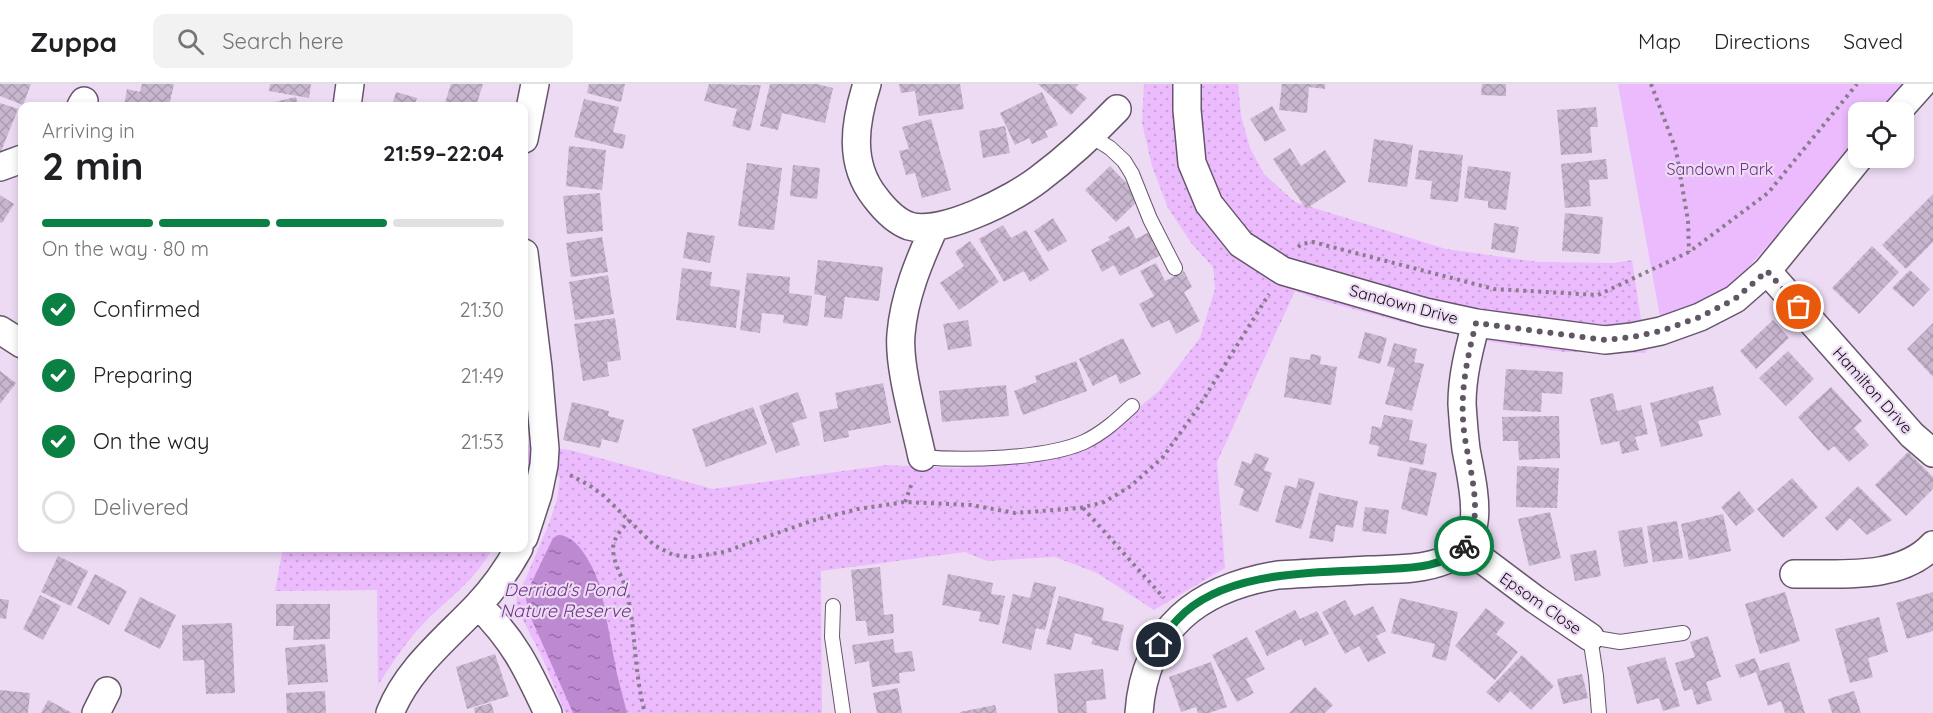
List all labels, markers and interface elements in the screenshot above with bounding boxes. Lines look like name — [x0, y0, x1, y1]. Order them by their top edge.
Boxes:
search box — [153, 14, 573, 68]
text: Zuppa — [30, 24, 117, 59]
icon: search — [174, 25, 207, 58]
text: Search here — [222, 27, 344, 55]
text: Map — [1638, 28, 1681, 54]
text: Directions — [1714, 28, 1810, 54]
text: Saved — [1843, 28, 1903, 54]
map controls — [1848, 102, 1914, 168]
button: locate — [1848, 102, 1914, 168]
text: Arriving in — [42, 118, 135, 143]
text: 21:59–22:04 — [383, 139, 504, 167]
text: 2 min — [42, 141, 144, 190]
park label: Sandown Park — [1667, 159, 1773, 179]
text: On the way · 80 m — [42, 236, 209, 261]
street label: Sandown Drive — [1348, 280, 1460, 328]
pin — [1773, 281, 1824, 332]
icon: bag — [1782, 290, 1815, 323]
icon: check — [42, 293, 75, 326]
text: Confirmed — [93, 295, 200, 323]
text: 21:30 — [459, 297, 504, 322]
street label: Hamilton Drive — [1829, 342, 1917, 438]
icon: check — [42, 359, 75, 392]
text: Preparing — [93, 361, 193, 389]
text: 21:49 — [460, 363, 504, 388]
icon: check — [42, 425, 75, 458]
text: On the way — [93, 427, 209, 455]
text: 21:53 — [460, 429, 504, 454]
text: Delivered — [93, 493, 189, 521]
courier — [1434, 516, 1494, 576]
icon: bike — [1448, 530, 1481, 563]
street label: Epsom Close — [1496, 568, 1586, 638]
water label: Derriad's Pond Nature Reserve — [500, 578, 631, 622]
pin — [1133, 619, 1184, 670]
icon: home — [1142, 628, 1175, 661]

